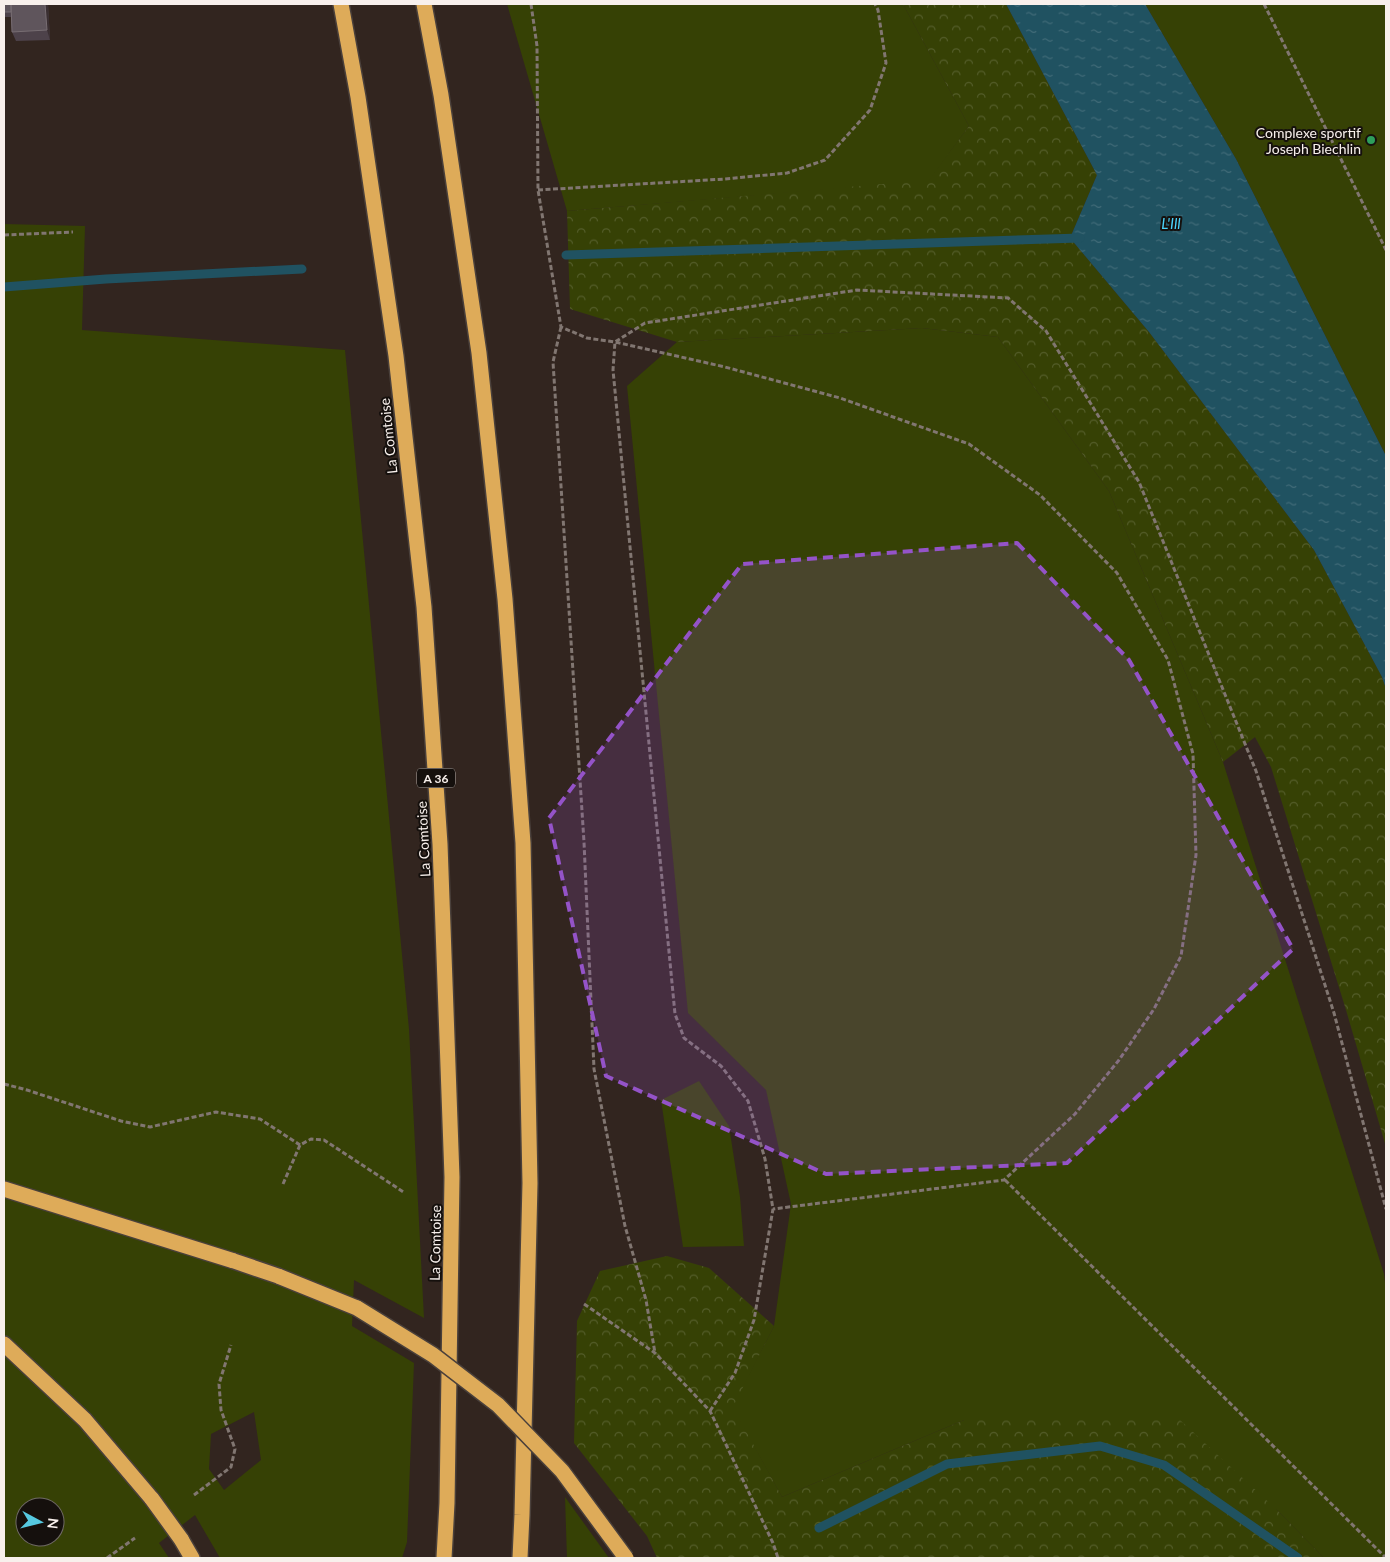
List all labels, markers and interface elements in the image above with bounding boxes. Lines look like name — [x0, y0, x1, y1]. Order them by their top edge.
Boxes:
place label: Complexe sportif Joseph Biechlin — [1256, 124, 1361, 157]
marker: Complexe sportif Joseph Biechlin — [1365, 134, 1377, 146]
water label: L'Ill — [1161, 214, 1181, 232]
street label: La Comtoise — [376, 397, 400, 475]
road number: A 36 — [417, 768, 455, 788]
street label: La Comtoise — [413, 801, 433, 877]
street label: La Comtoise — [426, 1205, 444, 1281]
north arrow — [15, 1497, 65, 1547]
text: N — [44, 1517, 62, 1530]

